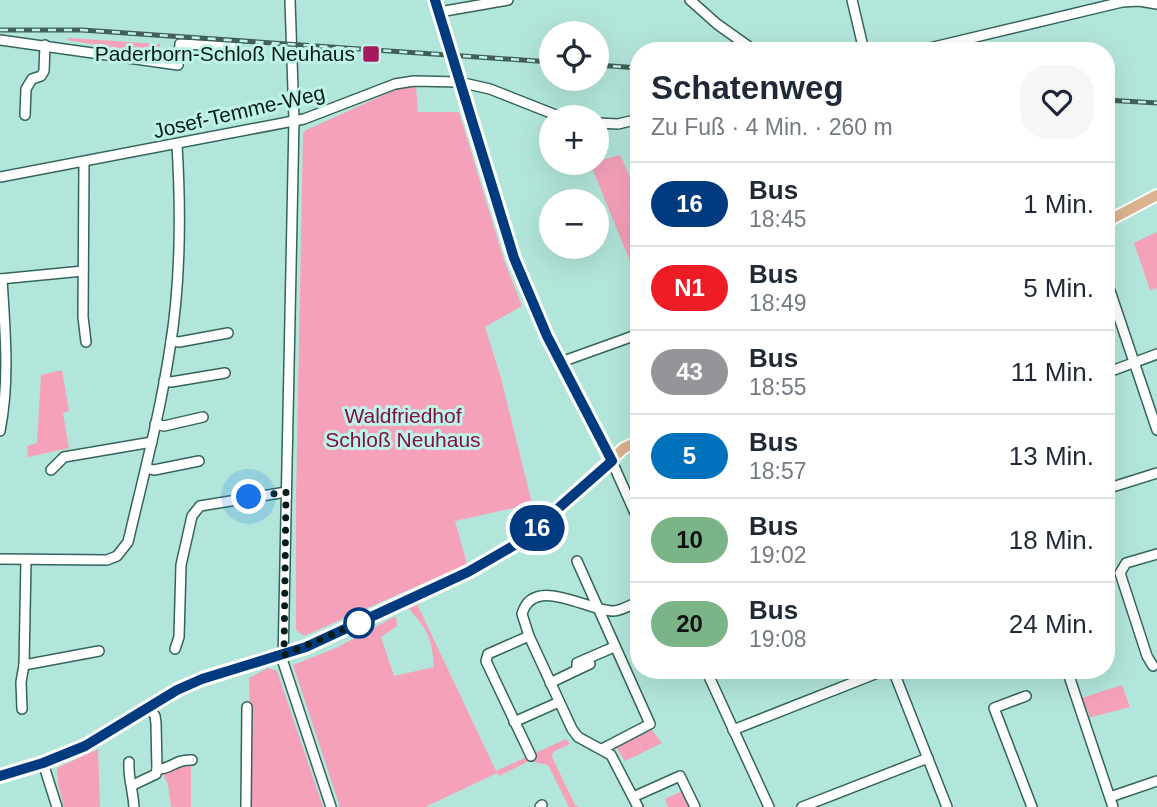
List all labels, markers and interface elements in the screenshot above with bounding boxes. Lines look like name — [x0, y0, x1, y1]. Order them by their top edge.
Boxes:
map controls — [539, 21, 609, 259]
button: locate — [539, 21, 609, 91]
place label: Paderborn-Schloß Neuhaus — [95, 42, 355, 65]
marker: Paderborn-Schloß Neuhaus — [361, 44, 381, 64]
button: heart — [1020, 65, 1094, 139]
text: Schatenweg — [651, 69, 844, 106]
street label: Josef-Temme-Weg — [151, 81, 327, 142]
button: + — [539, 105, 609, 175]
text: Zu Fuß · 4 Min. · 260 m — [651, 114, 893, 140]
text: Bus — [749, 175, 798, 205]
button: − — [539, 189, 609, 259]
text: 1 Min. — [1023, 189, 1094, 219]
text: 16 — [676, 190, 703, 217]
text: 18:45 — [749, 206, 807, 232]
text: Bus — [749, 259, 798, 289]
text: 5 Min. — [1023, 273, 1094, 303]
text: N1 — [674, 274, 705, 301]
text: 18:49 — [749, 290, 807, 316]
text: Bus — [749, 343, 798, 373]
text: 11 Min. — [1011, 357, 1094, 387]
text: 43 — [676, 358, 703, 385]
text: 18:55 — [749, 374, 807, 400]
park label: Waldfriedhof Schloß Neuhaus — [325, 404, 481, 451]
text: Bus — [749, 427, 798, 457]
text: 13 Min. — [1009, 441, 1094, 471]
text: 5 — [683, 442, 696, 469]
text: 18:57 — [749, 458, 807, 484]
your location — [231, 479, 266, 514]
line badge: 16 — [505, 505, 568, 551]
text: Bus — [749, 511, 798, 541]
text: 16 — [524, 514, 550, 541]
text: 18 Min. — [1009, 525, 1094, 555]
text: 10 — [676, 526, 703, 553]
text: 19:02 — [749, 542, 807, 568]
text: Bus — [749, 595, 798, 625]
unlabelled marker — [344, 608, 374, 638]
text: 24 Min. — [1009, 609, 1094, 639]
text: 20 — [676, 610, 703, 637]
text: 19:08 — [749, 626, 807, 652]

